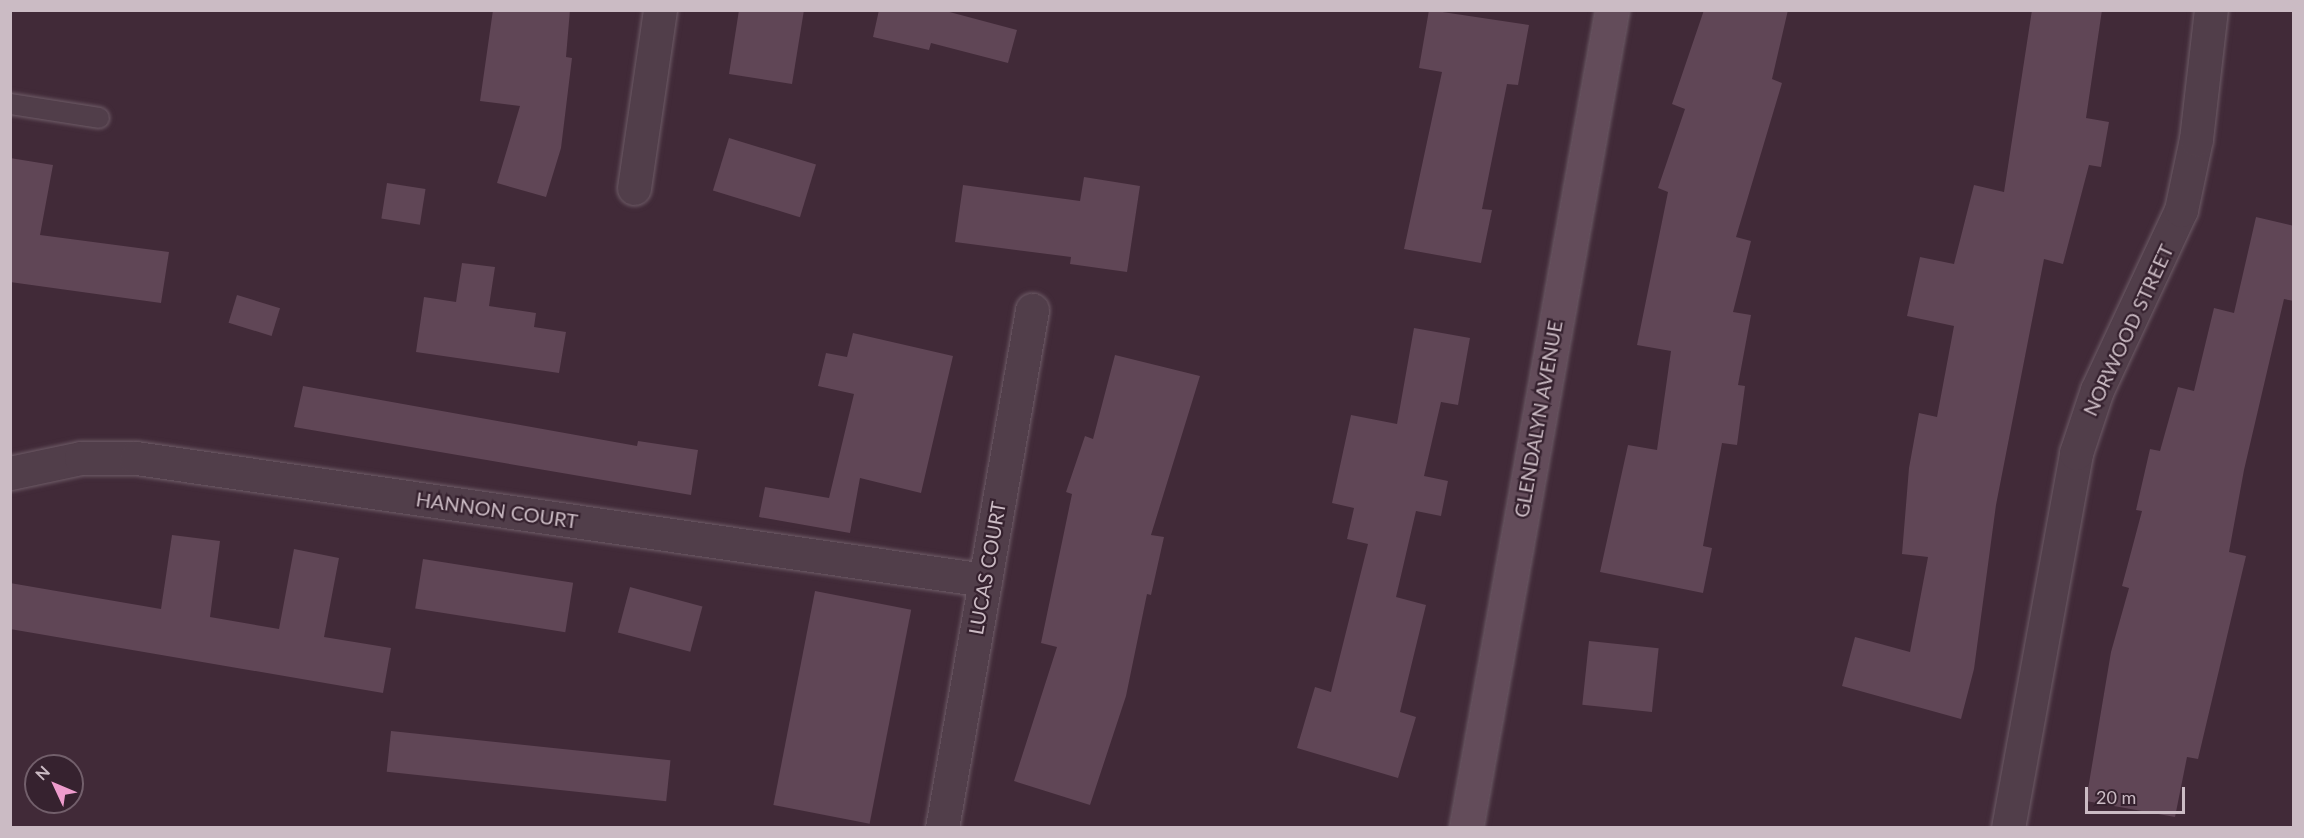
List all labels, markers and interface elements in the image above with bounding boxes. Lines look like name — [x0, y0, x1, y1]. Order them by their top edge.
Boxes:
street label: NORWOOD STREET — [2078, 240, 2178, 420]
street label: GLENDALYN AVENUE — [1509, 318, 1567, 520]
street label: HANNON COURT — [414, 487, 580, 533]
street label: LUCAS COURT — [963, 499, 1011, 637]
north arrow — [24, 754, 84, 814]
text: N — [31, 762, 53, 784]
scale bar — [2088, 775, 2188, 813]
text: 20 m — [2096, 786, 2136, 808]

